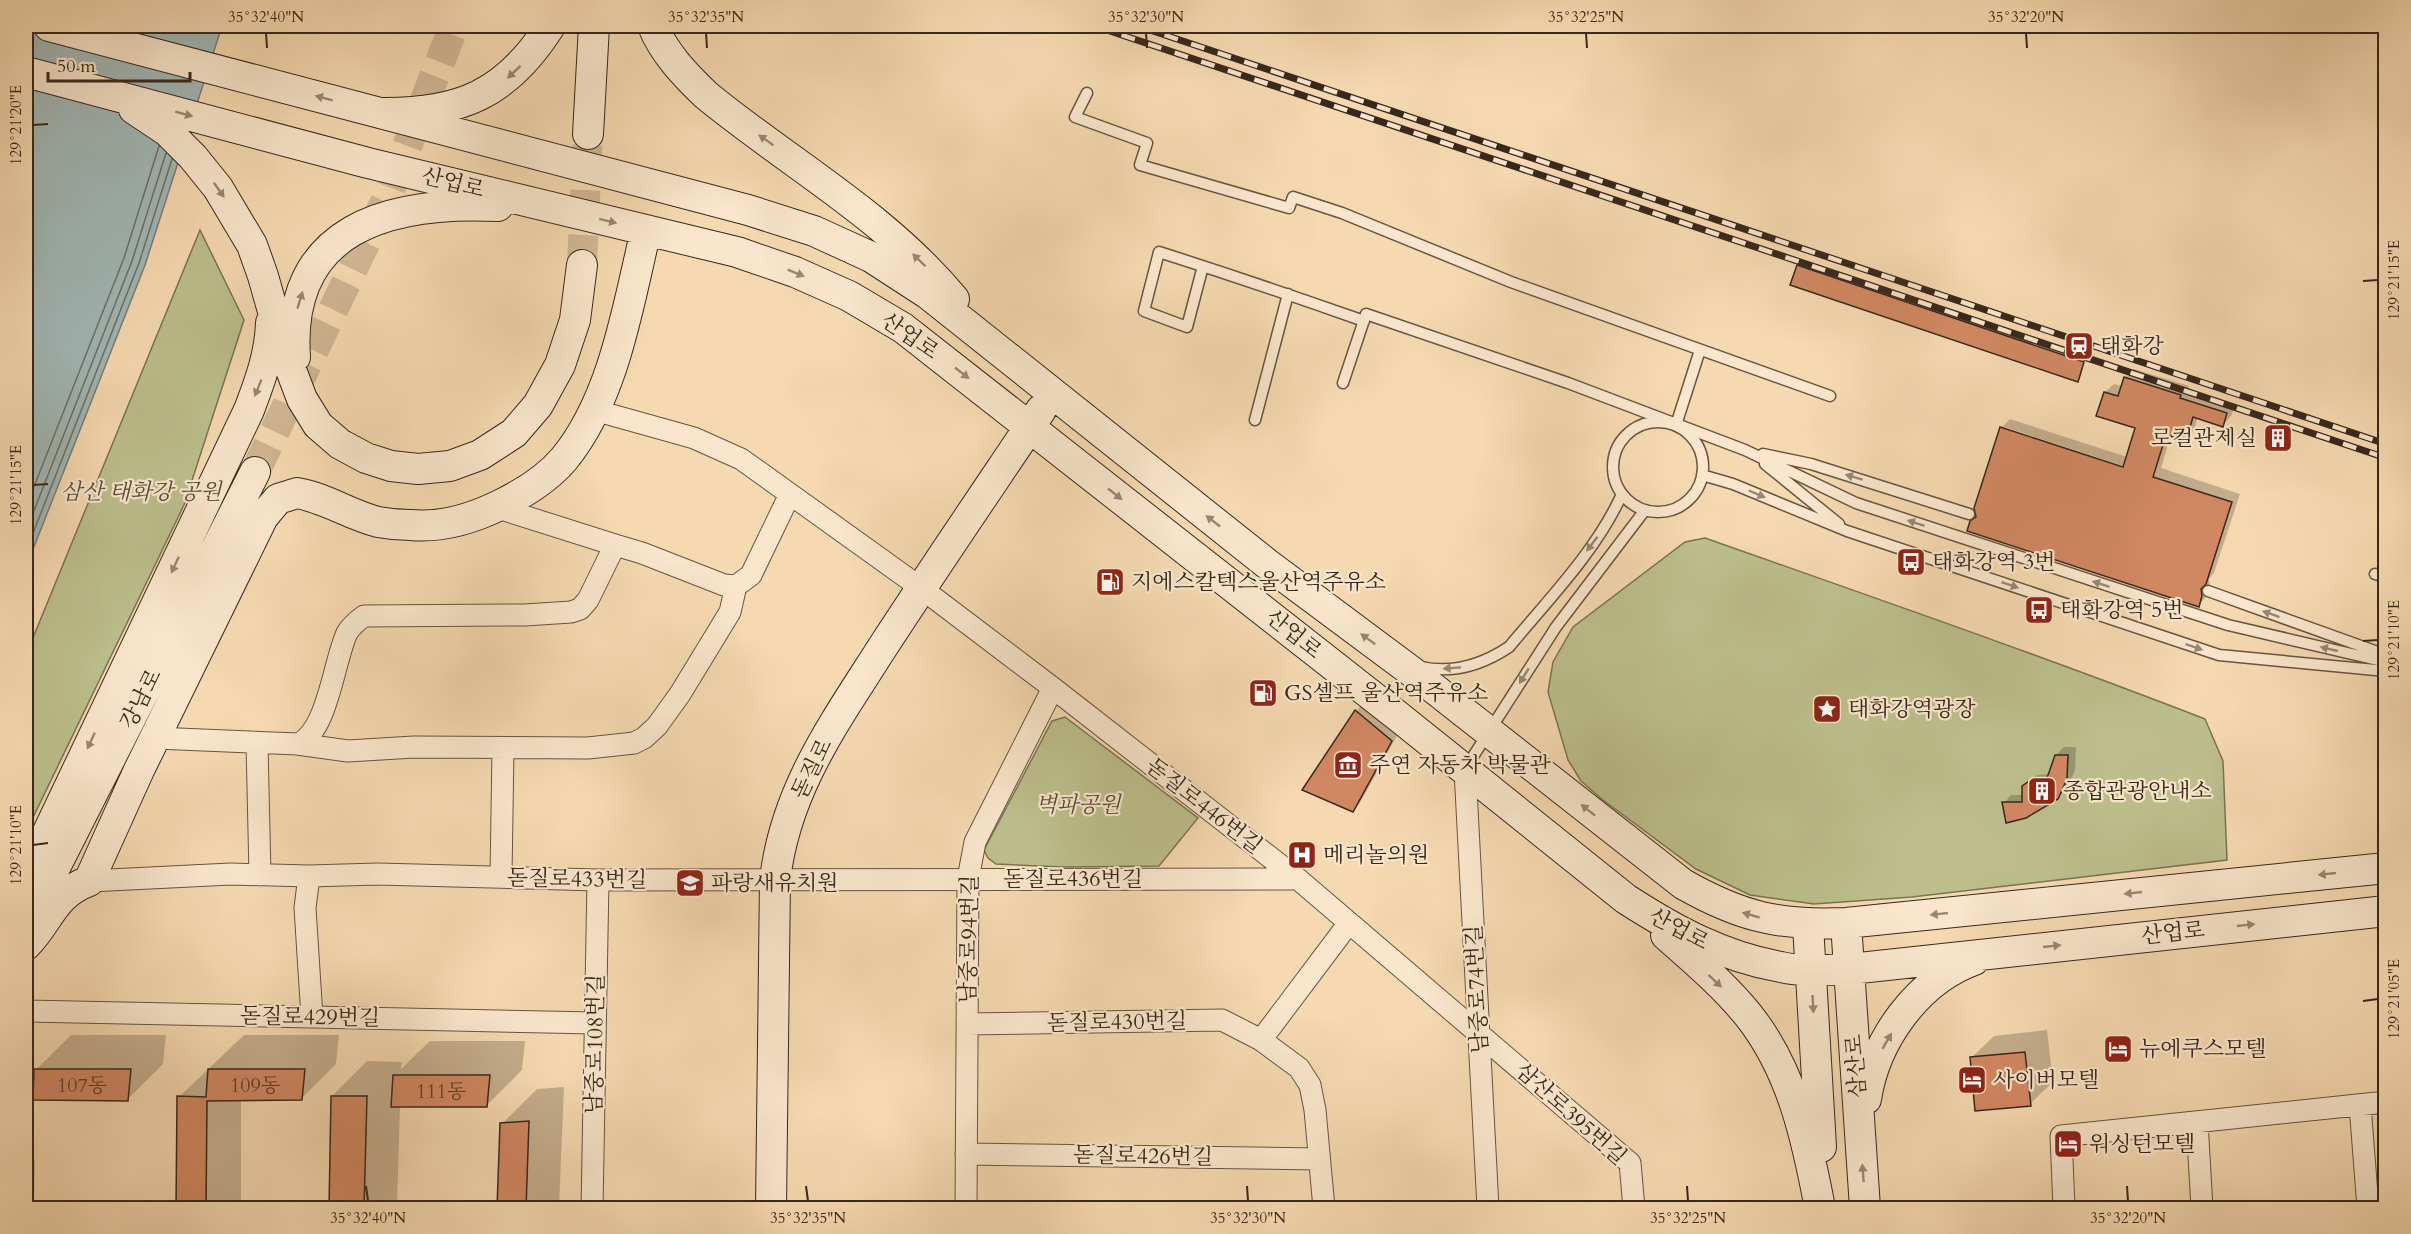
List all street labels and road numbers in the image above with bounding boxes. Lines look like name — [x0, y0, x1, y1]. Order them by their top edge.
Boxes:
street label: 산업로 — [418, 161, 488, 205]
street label: 산업로 — [875, 305, 945, 367]
street label: 산업로 — [1260, 602, 1328, 666]
street label: 강남로 — [113, 664, 169, 734]
street label: 돋질로 — [785, 734, 839, 804]
street label: 돋질로446번길 — [1140, 751, 1268, 861]
street label: 돋질로433번길 — [507, 863, 647, 895]
street label: 돋질로436번길 — [1003, 864, 1143, 894]
street label: 남중로94번길 — [953, 874, 985, 1004]
street label: 산업로 — [1644, 901, 1714, 957]
street label: 산업로 — [2140, 915, 2206, 951]
street label: 남중로74번길 — [1459, 924, 1495, 1054]
street label: 남중로108번길 — [579, 974, 611, 1114]
street label: 돋질로429번길 — [240, 1001, 380, 1033]
street label: 돋질로430번길 — [1047, 1006, 1187, 1038]
street label: 삼산로 — [1839, 1033, 1873, 1099]
street label: 삼산로395번길 — [1509, 1056, 1633, 1172]
street label: 돋질로426번길 — [1073, 1140, 1213, 1172]

